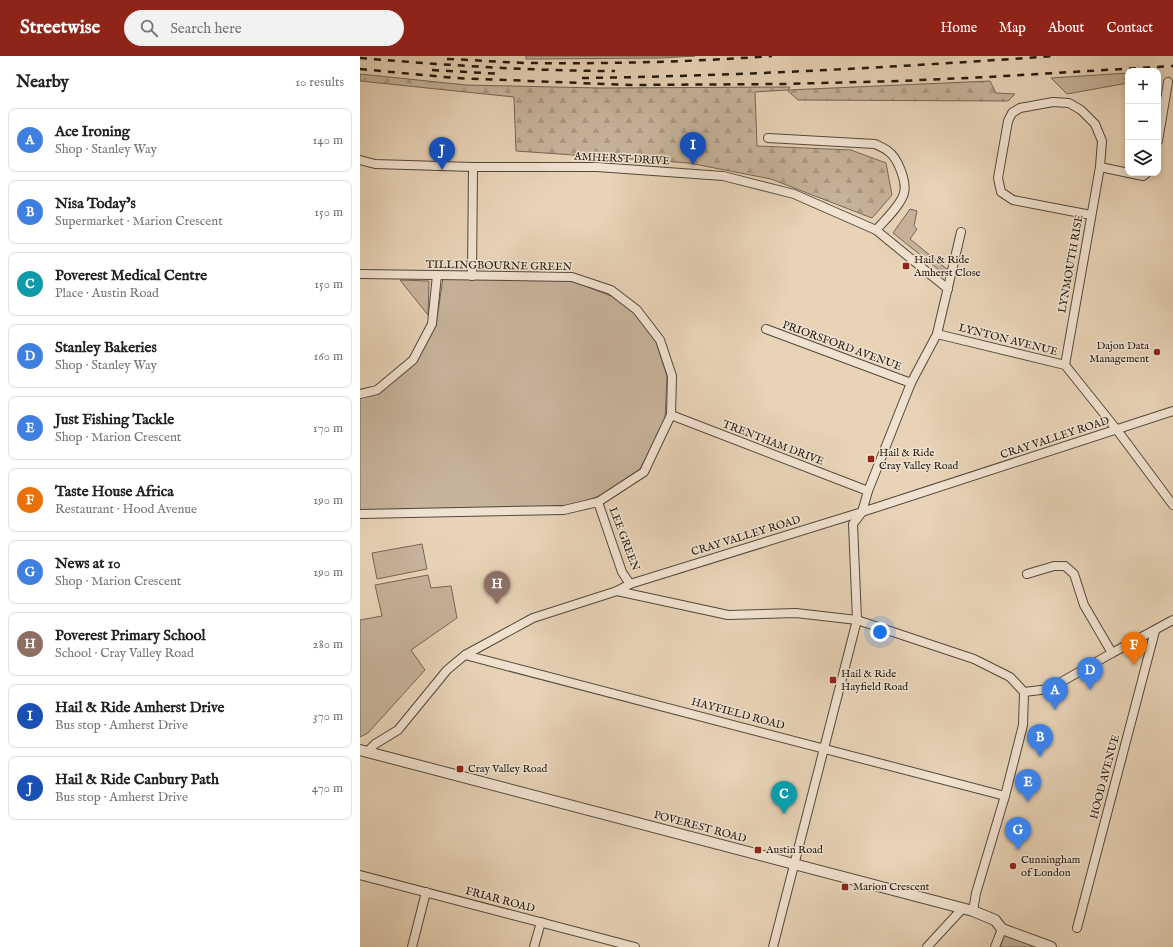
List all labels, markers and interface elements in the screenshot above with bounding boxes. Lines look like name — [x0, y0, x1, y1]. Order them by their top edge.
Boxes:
search box — [124, 10, 404, 46]
text: Streetwise — [20, 16, 100, 40]
icon: search — [138, 17, 160, 39]
text: Search here — [170, 19, 242, 38]
text: Home — [941, 19, 977, 37]
text: Map — [999, 19, 1026, 37]
text: About — [1048, 19, 1084, 37]
text: Contact — [1106, 19, 1153, 37]
map controls — [1125, 68, 1161, 176]
button: + — [1125, 68, 1161, 104]
text: Nearby — [16, 72, 69, 93]
text: 10 results — [295, 74, 344, 91]
button: − — [1125, 104, 1161, 140]
text: Ace Ironing — [55, 122, 130, 141]
text: A — [26, 132, 34, 149]
text: 140 m — [313, 132, 343, 149]
pin: I — [680, 132, 706, 165]
pin: J — [429, 137, 455, 170]
button: layers — [1125, 140, 1161, 176]
text: Shop · Stanley Way — [55, 141, 157, 158]
street label: AMHERST DRIVE — [573, 149, 671, 169]
text: Nisa Today’s — [55, 194, 136, 213]
text: B — [26, 204, 34, 221]
text: 150 m — [314, 204, 343, 221]
text: Supermarket · Marion Crescent — [55, 213, 223, 230]
street label: LYNMOUTH RISE — [1055, 213, 1087, 314]
place label: Hail & Ride Amherst Close — [913, 253, 981, 280]
street label: TILLINGBOURNE GREEN — [426, 258, 573, 274]
marker: Hail & Ride Amherst Close — [901, 261, 911, 271]
text: Poverest Medical Centre — [55, 266, 207, 285]
text: C — [25, 276, 35, 293]
text: 150 m — [314, 276, 343, 293]
text: Place · Austin Road — [55, 285, 159, 302]
street label: PRIORSFORD AVENUE — [780, 318, 904, 374]
street label: LYNTON AVENUE — [957, 321, 1059, 359]
text: Stanley Bakeries — [55, 338, 157, 357]
place label: Dajon Data Management — [1089, 339, 1149, 366]
marker: Dajon Data Management — [1152, 347, 1162, 357]
text: D — [25, 348, 35, 365]
text: 160 m — [313, 348, 343, 365]
text: Shop · Stanley Way — [55, 357, 157, 374]
text: Just Fishing Tackle — [55, 410, 174, 429]
street label: CRAY VALLEY ROAD — [999, 414, 1111, 462]
street label: TRENTHAM DRIVE — [720, 417, 826, 469]
text: E — [25, 420, 35, 437]
text: 170 m — [313, 420, 343, 437]
text: Shop · Marion Crescent — [55, 429, 181, 446]
place label: Hail & Ride Cray Valley Road — [879, 446, 958, 473]
marker: Hail & Ride Cray Valley Road — [866, 454, 876, 464]
text: Taste House Africa — [55, 482, 174, 501]
text: F — [26, 492, 34, 509]
text: 190 m — [313, 492, 343, 509]
text: Restaurant · Hood Avenue — [55, 501, 197, 518]
street label: LEE GREEN — [605, 505, 643, 573]
street label: CRAY VALLEY ROAD — [690, 513, 803, 559]
text: News at 10 — [55, 554, 121, 573]
text: G — [25, 564, 35, 581]
text: 190 m — [313, 564, 343, 581]
pin: H — [484, 571, 510, 604]
text: Shop · Marion Crescent — [55, 573, 181, 590]
your location — [870, 622, 890, 642]
text: Poverest Primary School — [55, 626, 206, 645]
pin: F — [1121, 632, 1147, 665]
text: H — [24, 636, 36, 653]
text: 280 m — [313, 636, 343, 653]
text: School · Cray Valley Road — [55, 645, 194, 662]
pin: D — [1077, 657, 1103, 690]
place label: Hail & Ride Hayfield Road — [841, 667, 908, 694]
marker: Hail & Ride Hayfield Road — [828, 675, 838, 685]
pin: A — [1042, 677, 1068, 710]
street label: HAYFIELD ROAD — [690, 695, 786, 733]
text: Hail & Ride Amherst Drive — [55, 698, 224, 717]
text: I — [27, 708, 33, 725]
text: 370 m — [313, 708, 343, 725]
text: Bus stop · Amherst Drive — [55, 717, 188, 734]
pin: B — [1027, 724, 1053, 757]
street label: HOOD AVENUE — [1087, 733, 1123, 821]
place label: Cray Valley Road — [468, 762, 547, 776]
marker: Cray Valley Road — [455, 764, 465, 774]
pin: E — [1015, 769, 1041, 802]
text: Hail & Ride Canbury Path — [55, 770, 219, 789]
text: J — [27, 780, 33, 797]
text: 470 m — [312, 780, 343, 797]
pin: C — [771, 781, 797, 814]
text: Bus stop · Amherst Drive — [55, 789, 188, 806]
street label: POVEREST ROAD — [652, 808, 748, 846]
pin: G — [1005, 817, 1031, 850]
place label: Austin Road — [765, 843, 823, 857]
marker: Austin Road — [753, 845, 763, 855]
place label: Cunningham of London — [1021, 853, 1081, 880]
marker: Cunningham of London — [1008, 861, 1018, 871]
place label: Marion Crescent — [853, 880, 930, 894]
marker: Marion Crescent — [840, 882, 850, 892]
street label: FRIAR ROAD — [464, 884, 536, 916]

